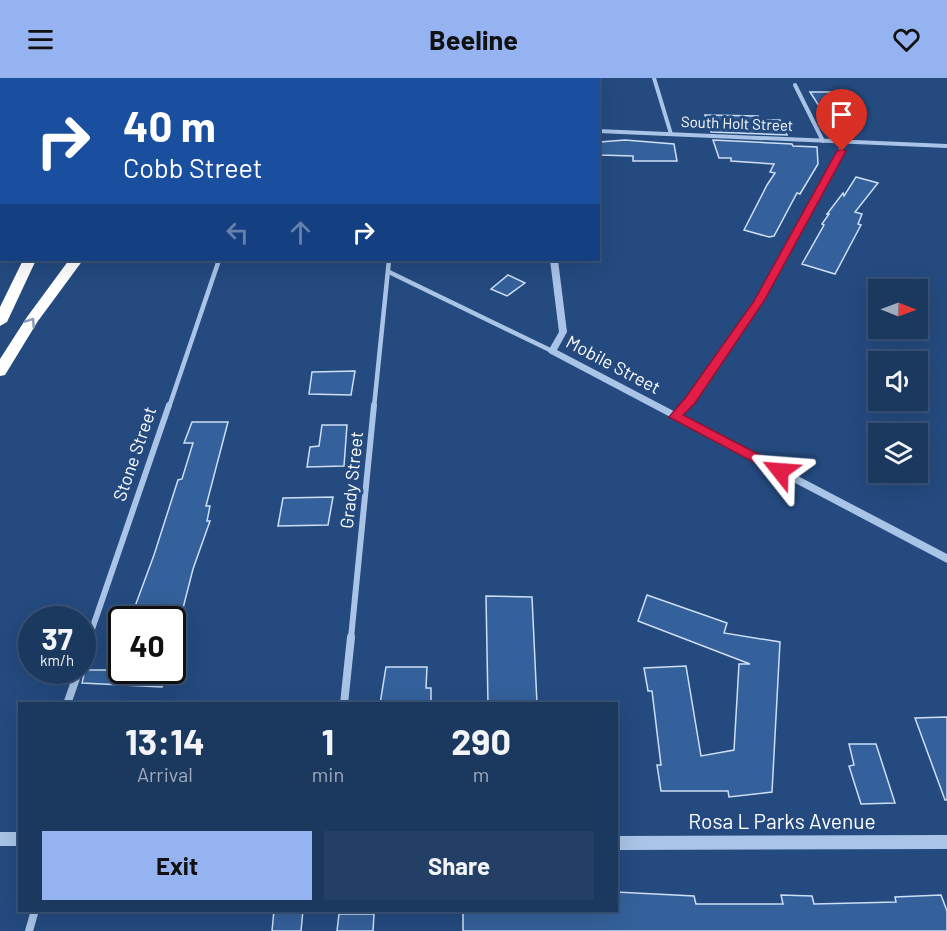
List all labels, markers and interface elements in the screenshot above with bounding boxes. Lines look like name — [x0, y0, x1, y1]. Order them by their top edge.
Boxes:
icon: menu — [24, 23, 57, 56]
text: Beeline — [429, 23, 518, 55]
icon: heart — [890, 23, 923, 56]
pin — [816, 89, 867, 151]
icon: arrive — [825, 98, 858, 131]
text: 40 m — [123, 100, 216, 150]
icon: right — [24, 102, 102, 180]
street label: South Holt Street — [681, 112, 794, 134]
text: Cobb Street — [123, 151, 263, 183]
icon: left — [221, 216, 254, 249]
icon: ahead — [284, 216, 317, 249]
icon: right — [347, 216, 380, 249]
north arrow — [868, 279, 928, 339]
map controls — [868, 279, 928, 483]
one-way arrow — [24, 317, 35, 328]
street label: Mobile Street — [563, 330, 664, 398]
button: sound — [868, 351, 928, 411]
street label: Stone Street — [108, 404, 160, 504]
button: layers — [868, 423, 928, 483]
street label: Grady Street — [335, 430, 367, 530]
position arrow — [748, 439, 812, 503]
speed limit sign: 40 — [108, 606, 186, 684]
text: 37 — [41, 620, 73, 656]
text: km/h — [40, 651, 74, 669]
text: 13:14 — [125, 719, 205, 762]
text: 1 — [322, 719, 334, 762]
text: 290 — [451, 719, 511, 762]
text: Arrival — [137, 762, 193, 786]
text: min — [312, 762, 344, 786]
text: m — [473, 762, 489, 786]
street label: Rosa L Parks Avenue — [688, 808, 876, 833]
button: Exit — [42, 831, 312, 900]
button: Share — [324, 831, 594, 900]

